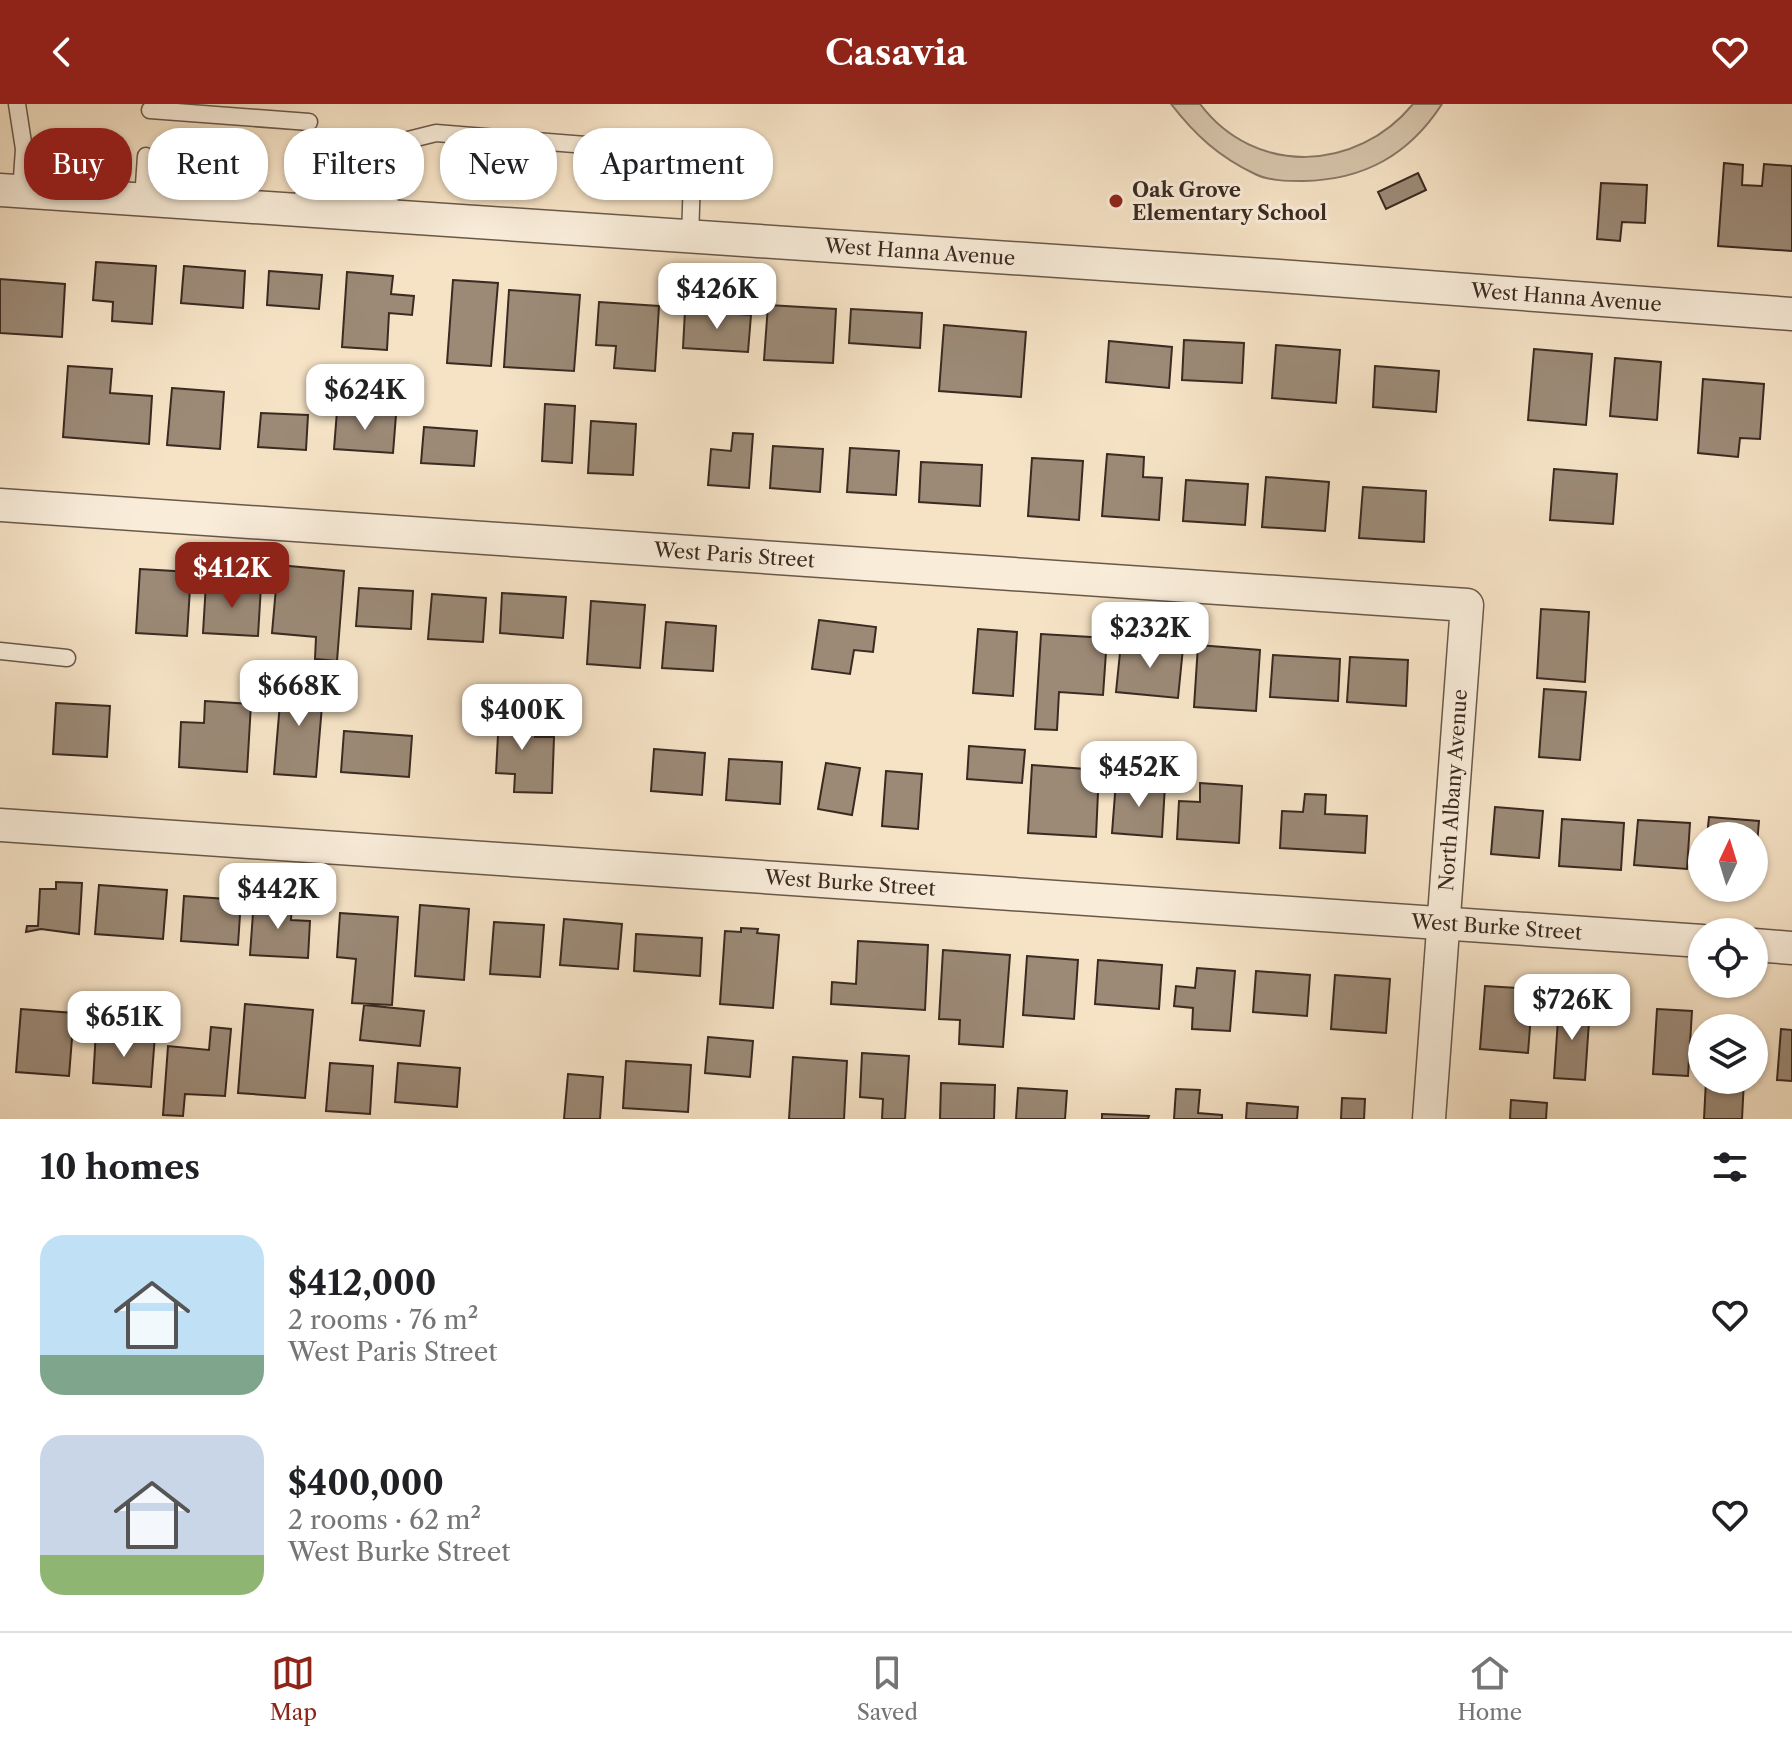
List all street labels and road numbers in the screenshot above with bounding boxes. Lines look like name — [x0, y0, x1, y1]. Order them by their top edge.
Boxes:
street label: West Hanna Avenue — [823, 233, 1016, 270]
street label: West Hanna Avenue — [1469, 278, 1662, 316]
street label: West Paris Street — [652, 538, 816, 573]
street label: North Albany Avenue — [1434, 688, 1472, 892]
street label: West Burke Street — [763, 865, 936, 901]
street label: West Burke Street — [1409, 909, 1583, 945]

